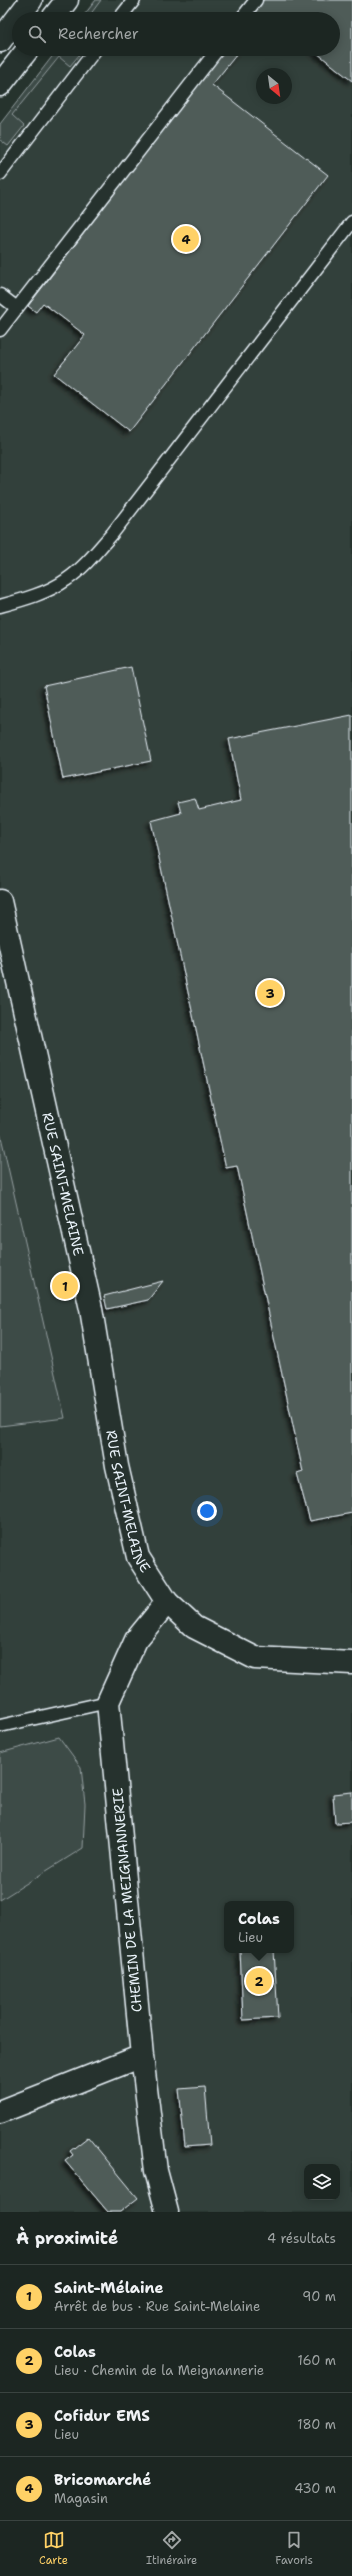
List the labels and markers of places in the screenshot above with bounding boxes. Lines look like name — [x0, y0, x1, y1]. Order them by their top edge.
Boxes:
pin: 4 — [173, 224, 199, 254]
pin: 3 — [257, 978, 283, 1008]
pin: 1 — [52, 1271, 78, 1301]
pin: 2 — [246, 1966, 272, 1996]

